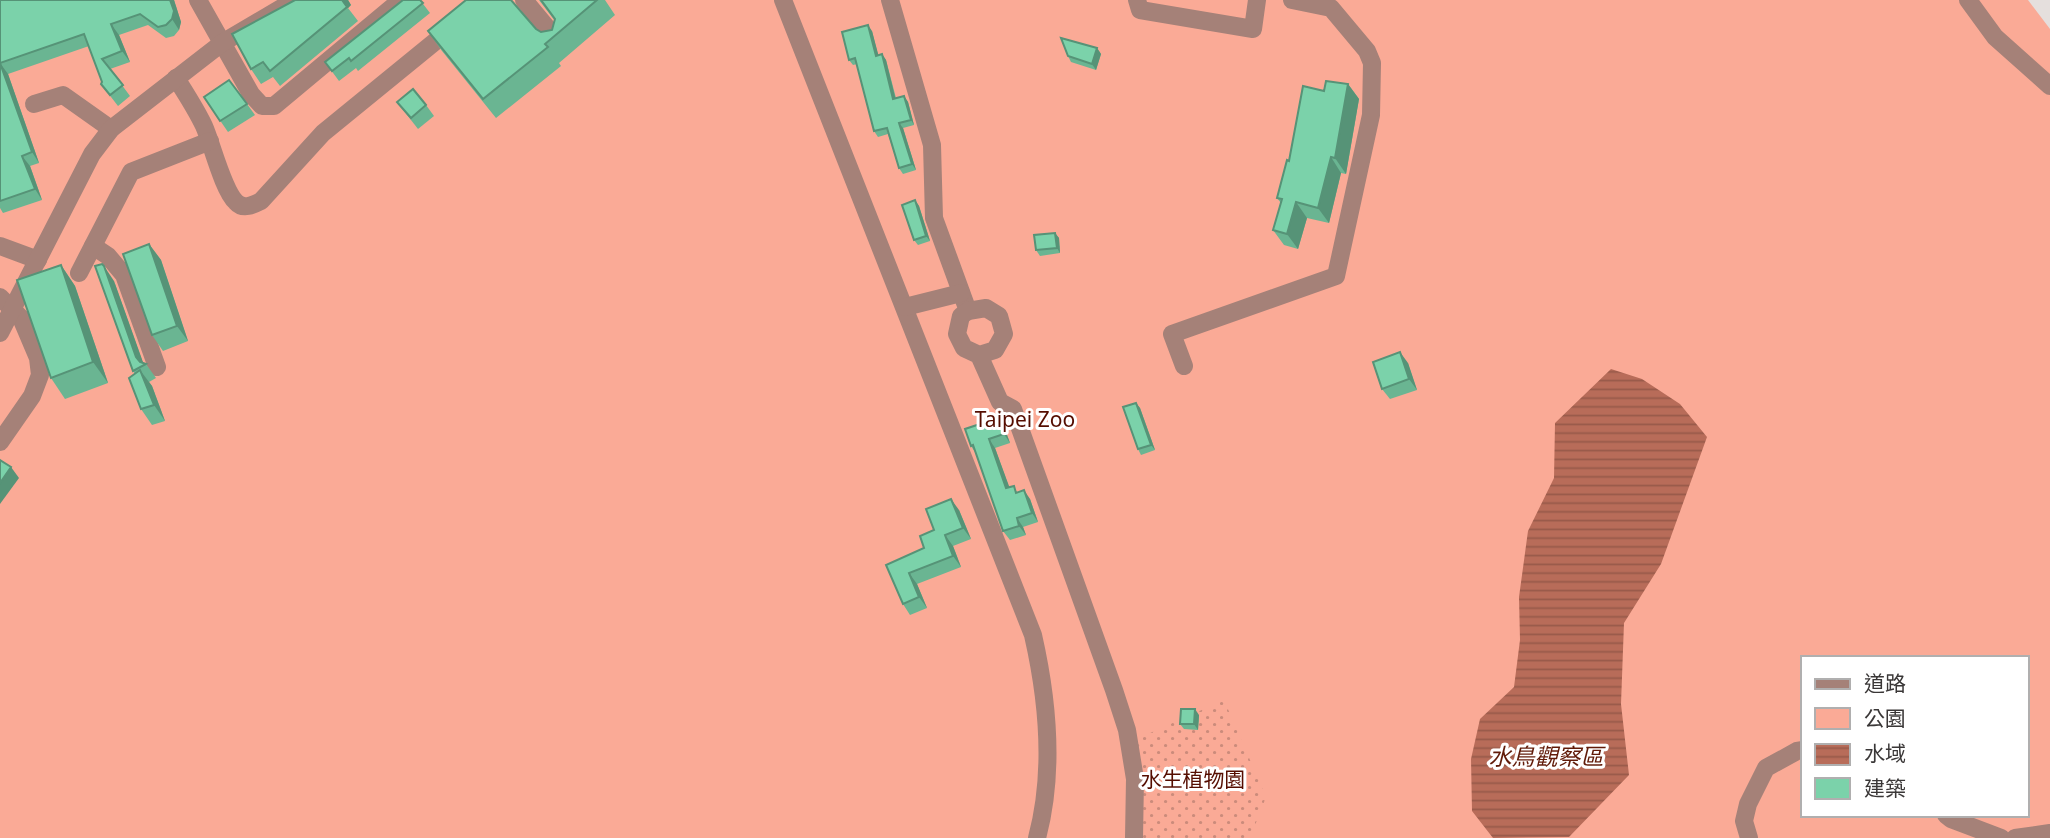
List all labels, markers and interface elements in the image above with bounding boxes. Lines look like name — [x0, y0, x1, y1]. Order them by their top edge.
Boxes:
park label: Taipei Zoo — [975, 405, 1075, 433]
legend — [1801, 656, 2029, 817]
text: 道路 — [1864, 669, 1906, 697]
text: 公園 — [1864, 704, 1906, 732]
text: 水域 — [1864, 739, 1906, 767]
water label: 水鳥觀察區 — [1489, 740, 1607, 772]
park label: 水生植物園 — [1141, 765, 1246, 793]
text: 建築 — [1864, 774, 1906, 802]

